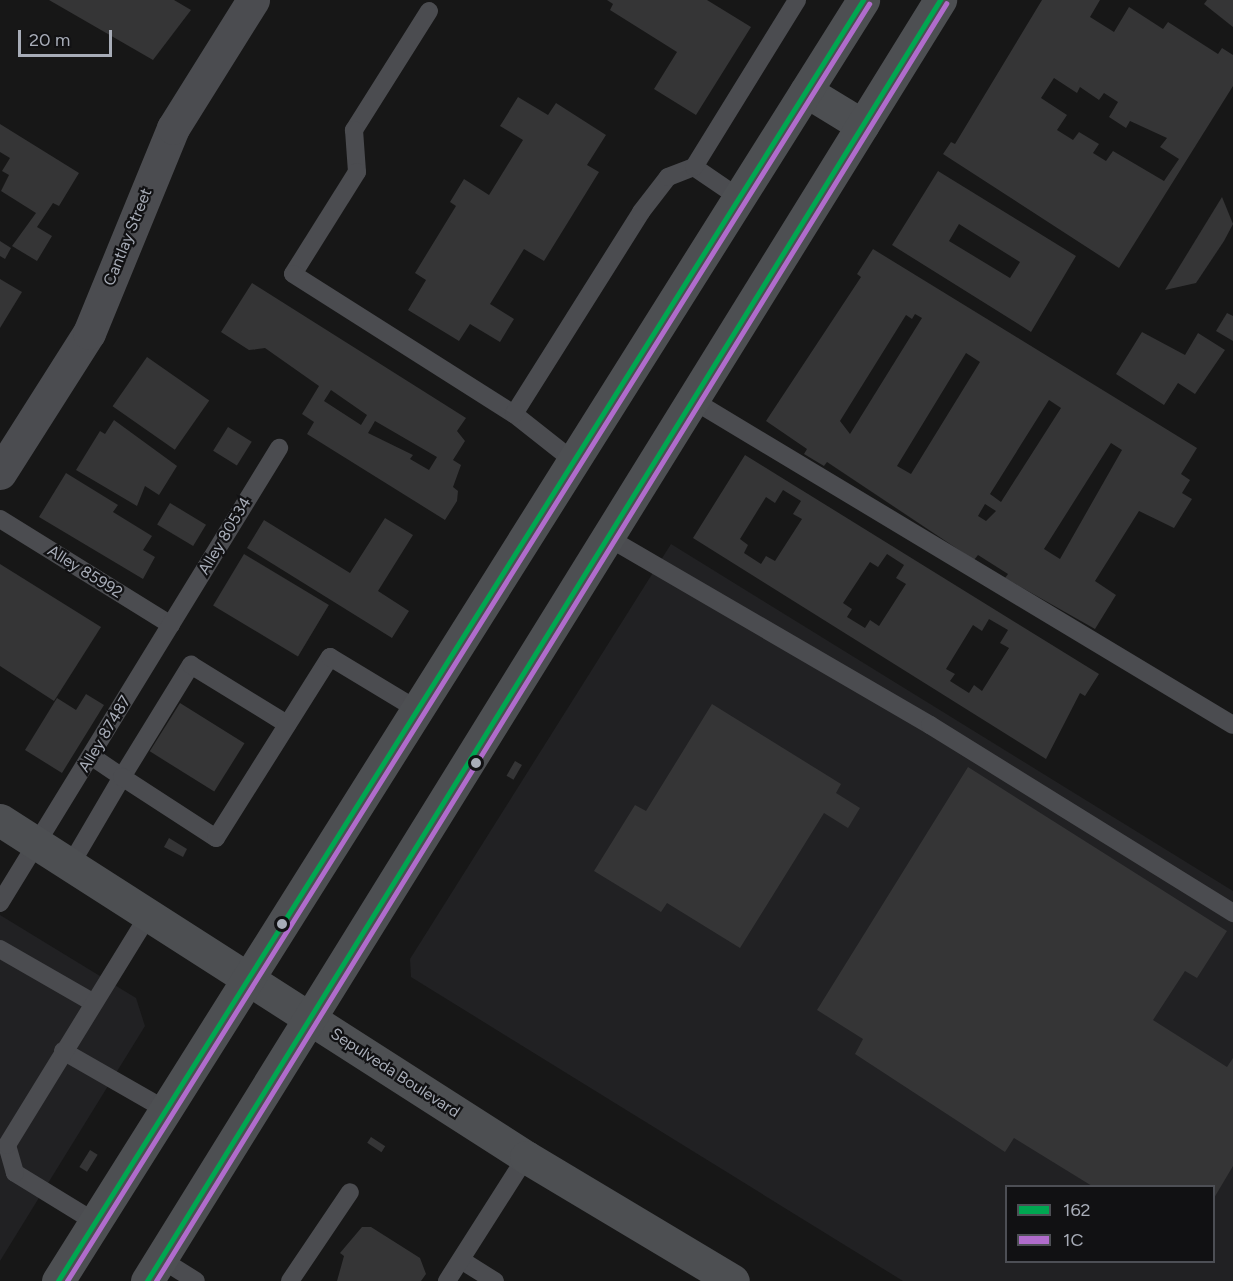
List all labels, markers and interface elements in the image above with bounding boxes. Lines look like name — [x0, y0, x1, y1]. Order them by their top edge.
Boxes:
scale bar — [21, 18, 116, 56]
text: 20 m — [29, 29, 70, 51]
street label: Cantlay Street — [100, 185, 156, 289]
street label: Alley 80534 — [194, 494, 256, 578]
street label: Alley 85992 — [44, 541, 126, 603]
street label: Alley 87487 — [75, 692, 135, 776]
unlabelled marker — [470, 757, 482, 769]
unlabelled marker — [276, 918, 288, 930]
street label: Sepulveda Boulevard — [327, 1024, 463, 1122]
legend — [1005, 1185, 1215, 1263]
text: 162 — [1063, 1199, 1091, 1221]
text: 1C — [1063, 1229, 1083, 1251]

